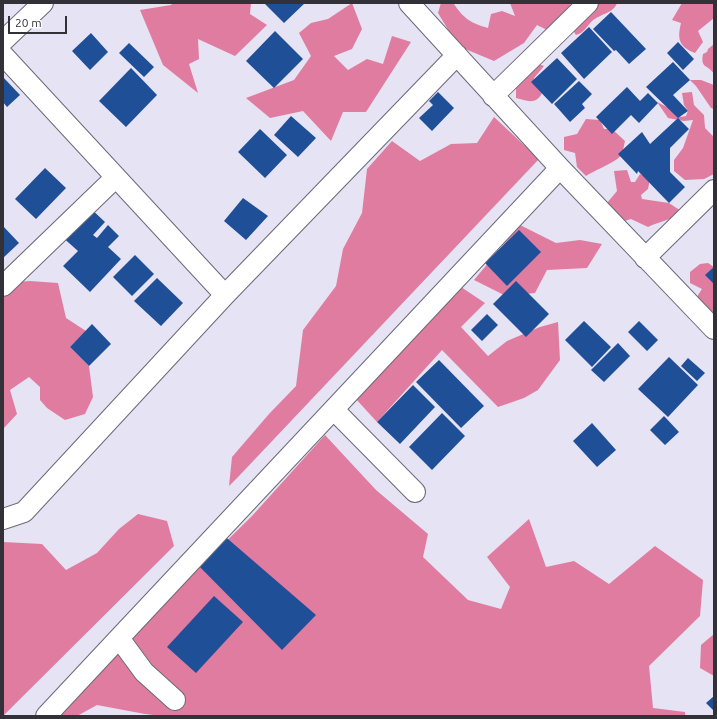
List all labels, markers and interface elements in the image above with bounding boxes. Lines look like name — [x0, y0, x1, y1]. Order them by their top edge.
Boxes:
scale bar — [10, 8, 69, 34]
text: 20 m — [15, 16, 42, 29]

